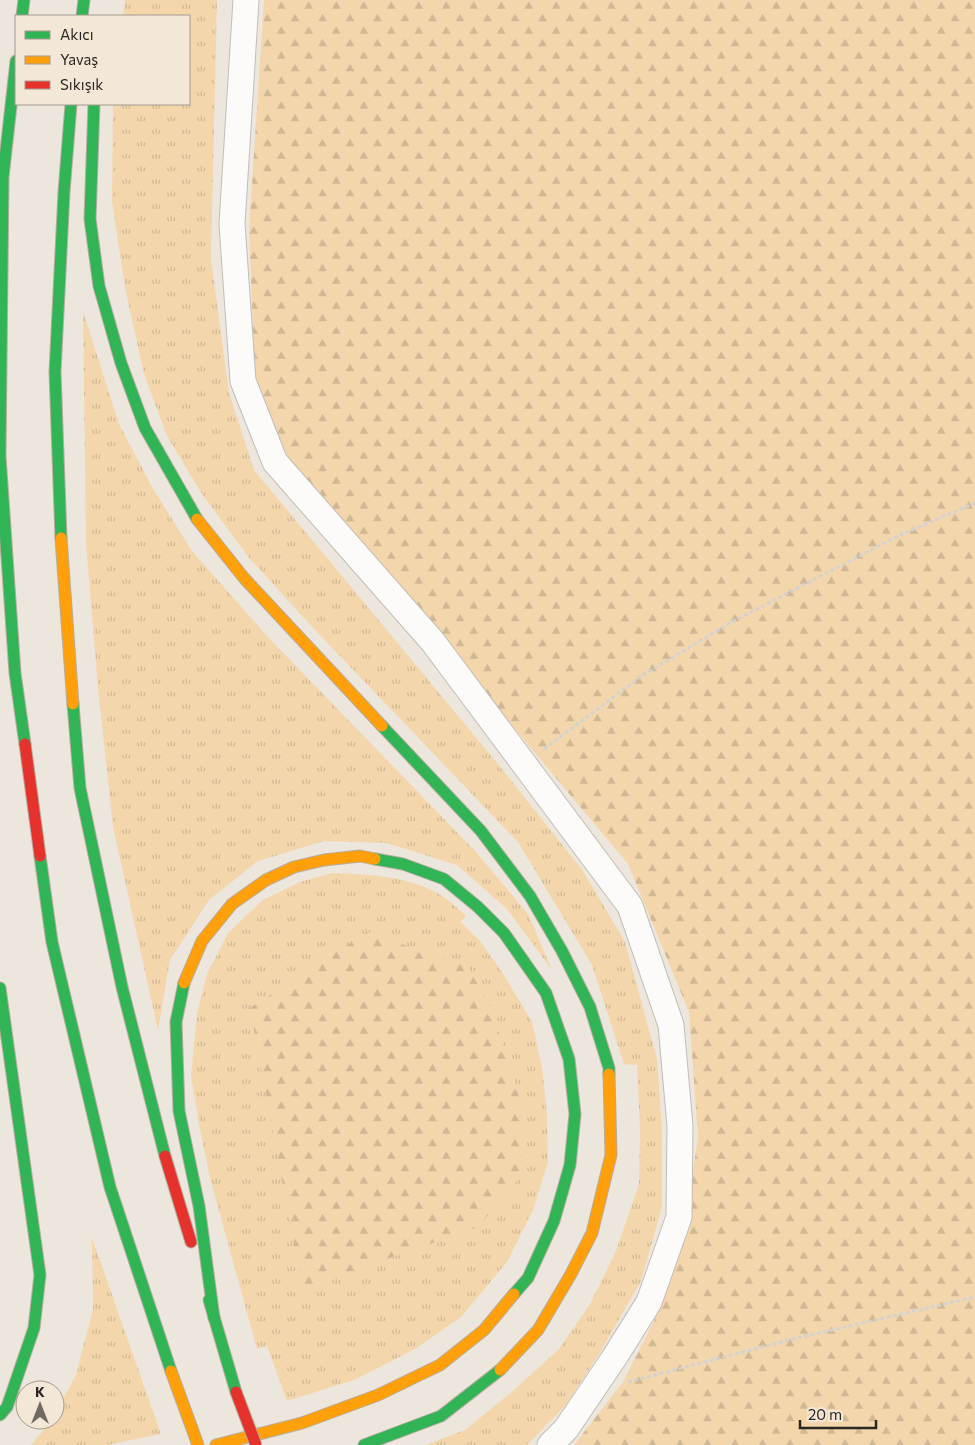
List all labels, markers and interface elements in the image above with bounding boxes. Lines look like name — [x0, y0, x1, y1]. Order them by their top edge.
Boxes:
legend — [15, 15, 190, 105]
text: Akıcı — [60, 25, 94, 43]
text: Yavaş — [60, 50, 98, 68]
text: Sıkışık — [60, 75, 103, 93]
north arrow — [15, 1380, 65, 1430]
text: K — [35, 1383, 45, 1400]
scale bar — [800, 1398, 876, 1430]
text: 20 m — [808, 1405, 842, 1423]

